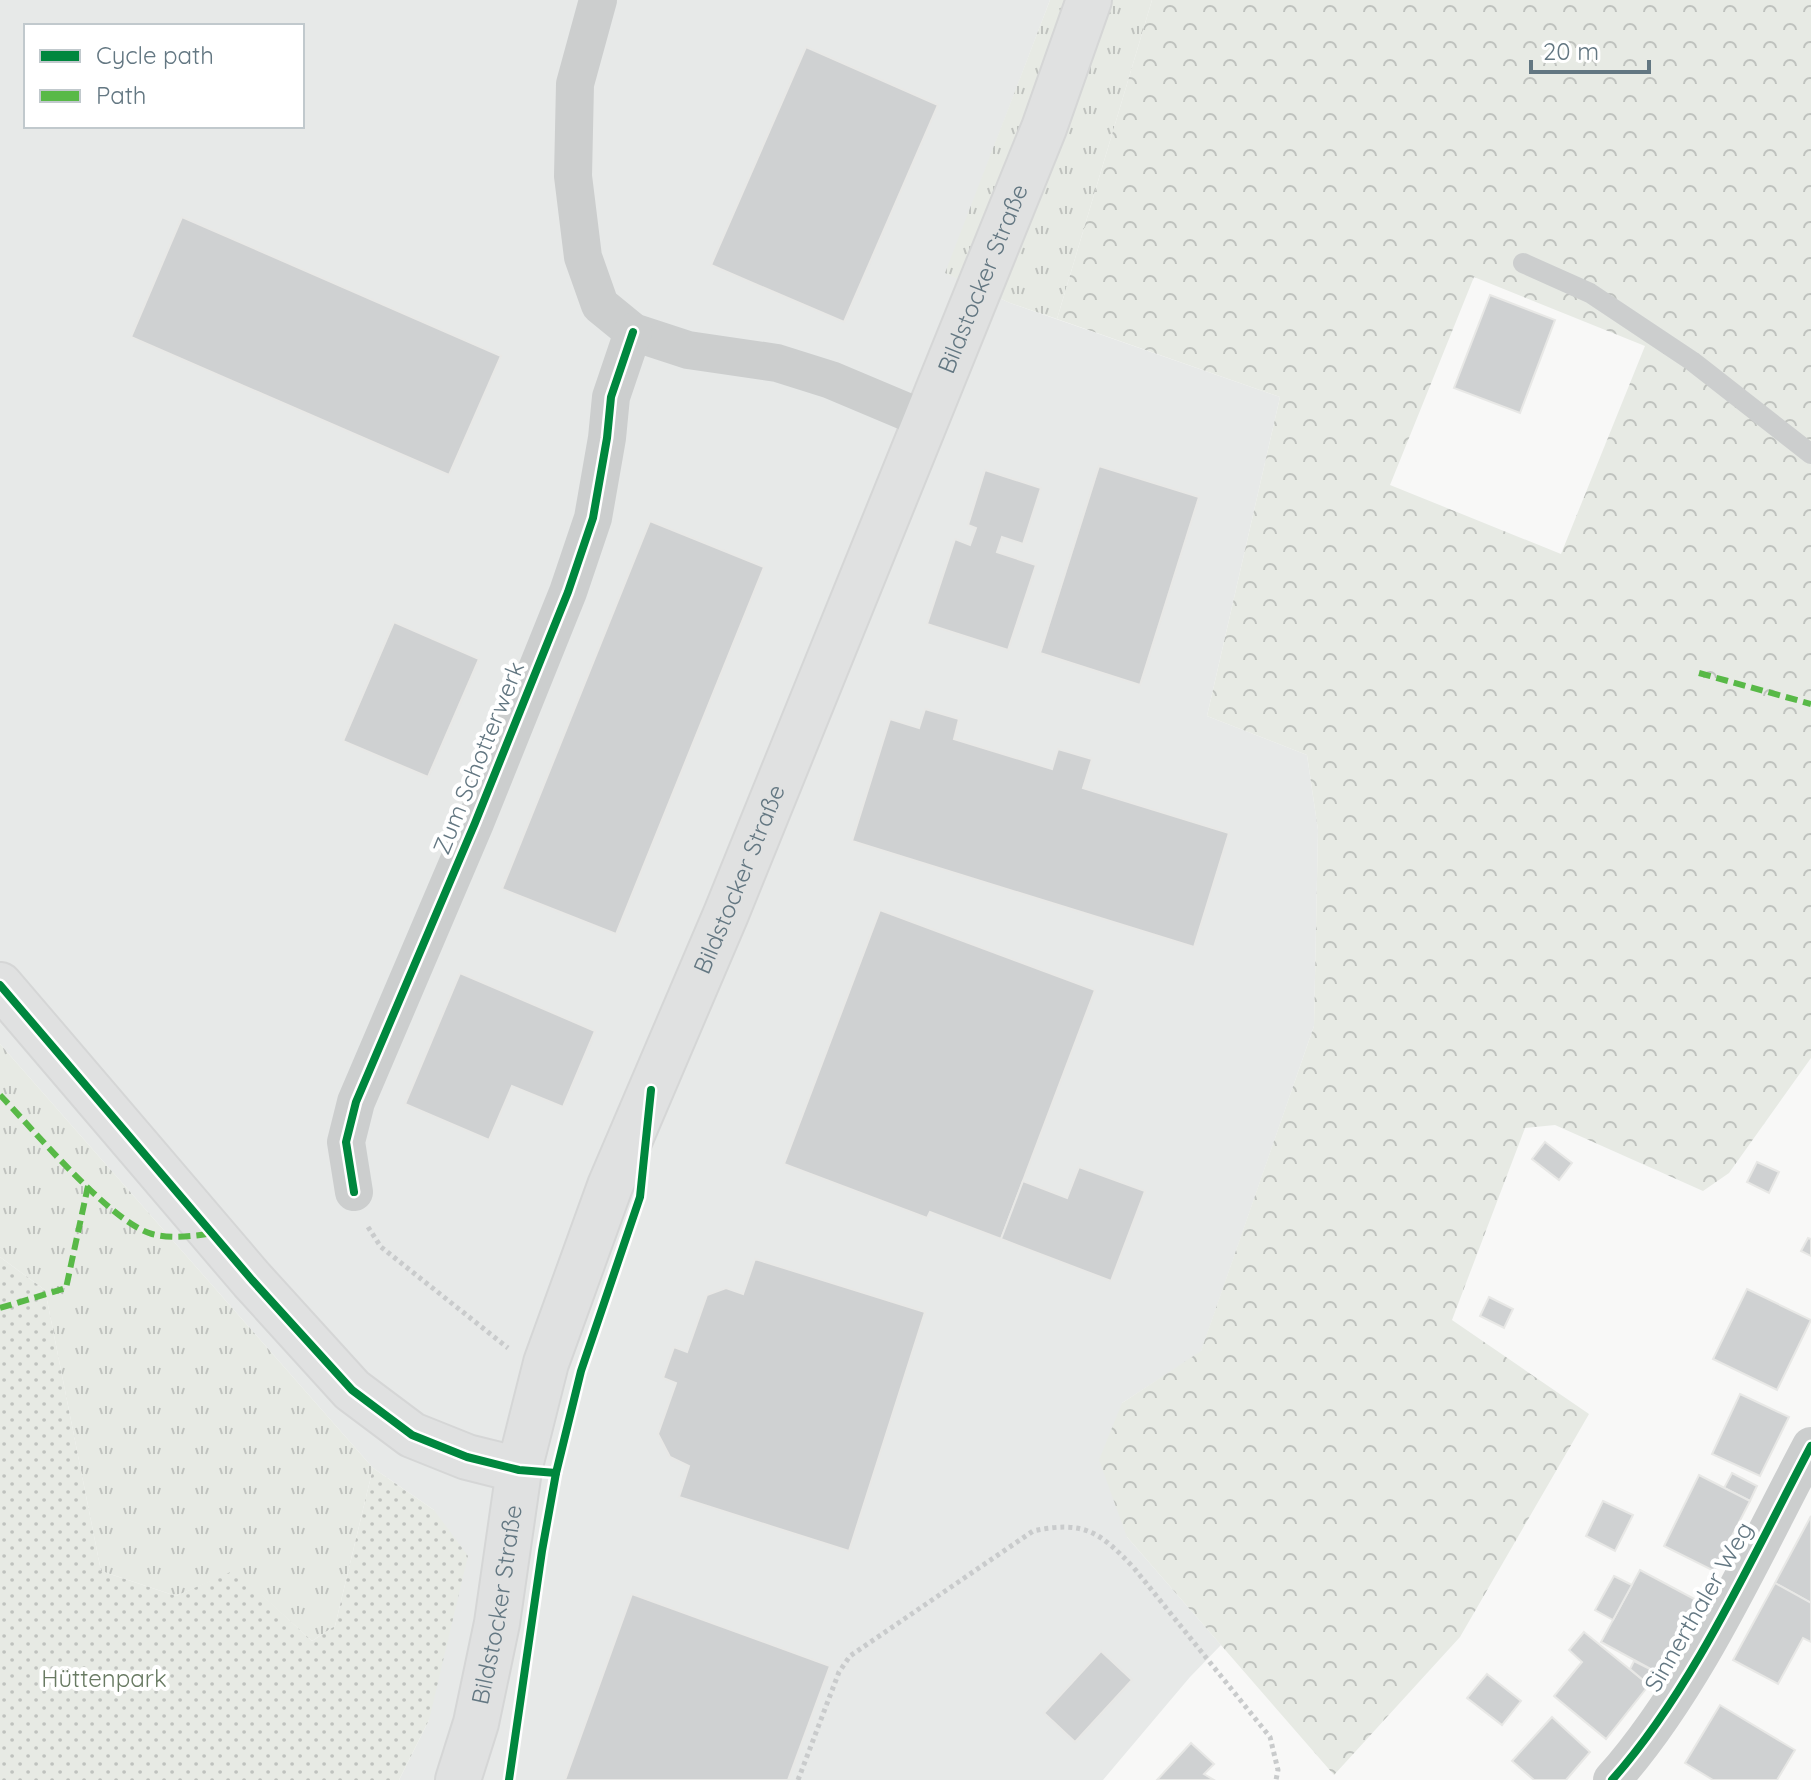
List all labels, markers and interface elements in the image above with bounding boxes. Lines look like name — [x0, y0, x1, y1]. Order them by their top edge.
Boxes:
legend — [24, 24, 304, 128]
scale bar — [1531, 24, 1649, 74]
text: 20 m — [1543, 36, 1599, 66]
text: Cycle path — [96, 40, 214, 70]
text: Path — [96, 80, 147, 110]
street label: Bildstocker Straße — [930, 179, 1034, 378]
street label: Zum Schotterwerk — [426, 657, 530, 858]
street label: Bildstocker Straße — [686, 780, 791, 978]
street label: Bildstocker Straße — [464, 1503, 528, 1707]
street label: Sinnerthaler Weg — [1637, 1516, 1759, 1697]
park label: Hüttenpark — [41, 1663, 167, 1693]

